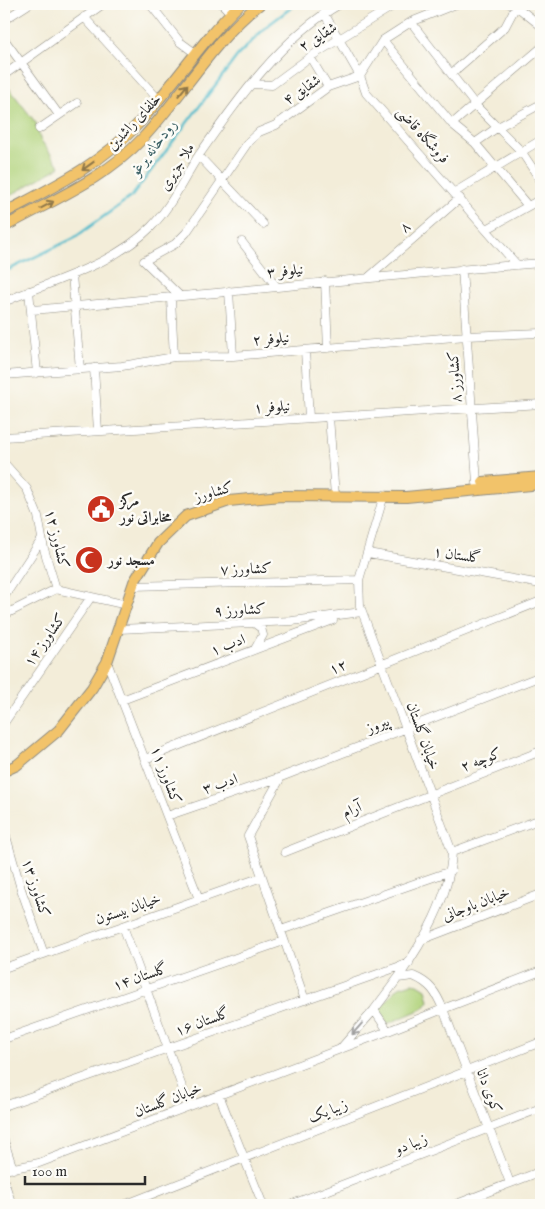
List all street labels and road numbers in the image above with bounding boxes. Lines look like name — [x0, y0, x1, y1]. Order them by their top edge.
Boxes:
street label: شقایق ۲ — [295, 18, 341, 56]
street label: شقایق ۴ — [279, 70, 325, 110]
street label: خلفای راشدین — [103, 89, 165, 155]
street label: فروشگاه قاضی — [392, 102, 454, 168]
street label: ملا جزیری — [155, 140, 199, 194]
street label: ۸ — [395, 217, 415, 237]
street label: نیلوفر ۳ — [266, 260, 304, 282]
street label: نیلوفر ۲ — [252, 328, 290, 350]
street label: کشاورز ۸ — [444, 350, 466, 404]
street label: نیلوفر ۱ — [253, 396, 291, 418]
street label: کشاورز — [190, 477, 236, 507]
street label: کشاورز ۱۲ — [40, 507, 74, 571]
street label: گلستان ۱ — [432, 542, 482, 568]
street label: کشاورز ۷ — [220, 559, 272, 579]
street label: کشاورز ۹ — [214, 599, 266, 621]
street label: کشاورز ۱۴ — [20, 610, 70, 670]
street label: ادب ۱ — [208, 630, 248, 660]
street label: ۱۲ — [326, 655, 350, 679]
street label: خیابان گلستان — [402, 699, 444, 773]
street label: پیروز — [362, 712, 394, 740]
street label: کشاورز ۱۱ — [146, 743, 186, 807]
street label: کوچه ۲ — [458, 744, 504, 777]
street label: ادب ۳ — [200, 769, 240, 799]
street label: آرام — [340, 797, 367, 825]
street label: کشاورز ۱۳ — [18, 856, 54, 920]
street label: خیابان باوجانی — [440, 882, 512, 926]
street label: خیابان بیستون — [93, 889, 163, 929]
street label: گلستان ۱۴ — [110, 959, 170, 995]
street label: گلستان ۱۶ — [172, 1003, 232, 1041]
street label: کوی دانا — [472, 1066, 506, 1116]
street label: خیابان گلستان — [131, 1078, 205, 1122]
street label: زیبا یک — [306, 1095, 350, 1127]
street label: زیبا دو — [390, 1129, 430, 1160]

